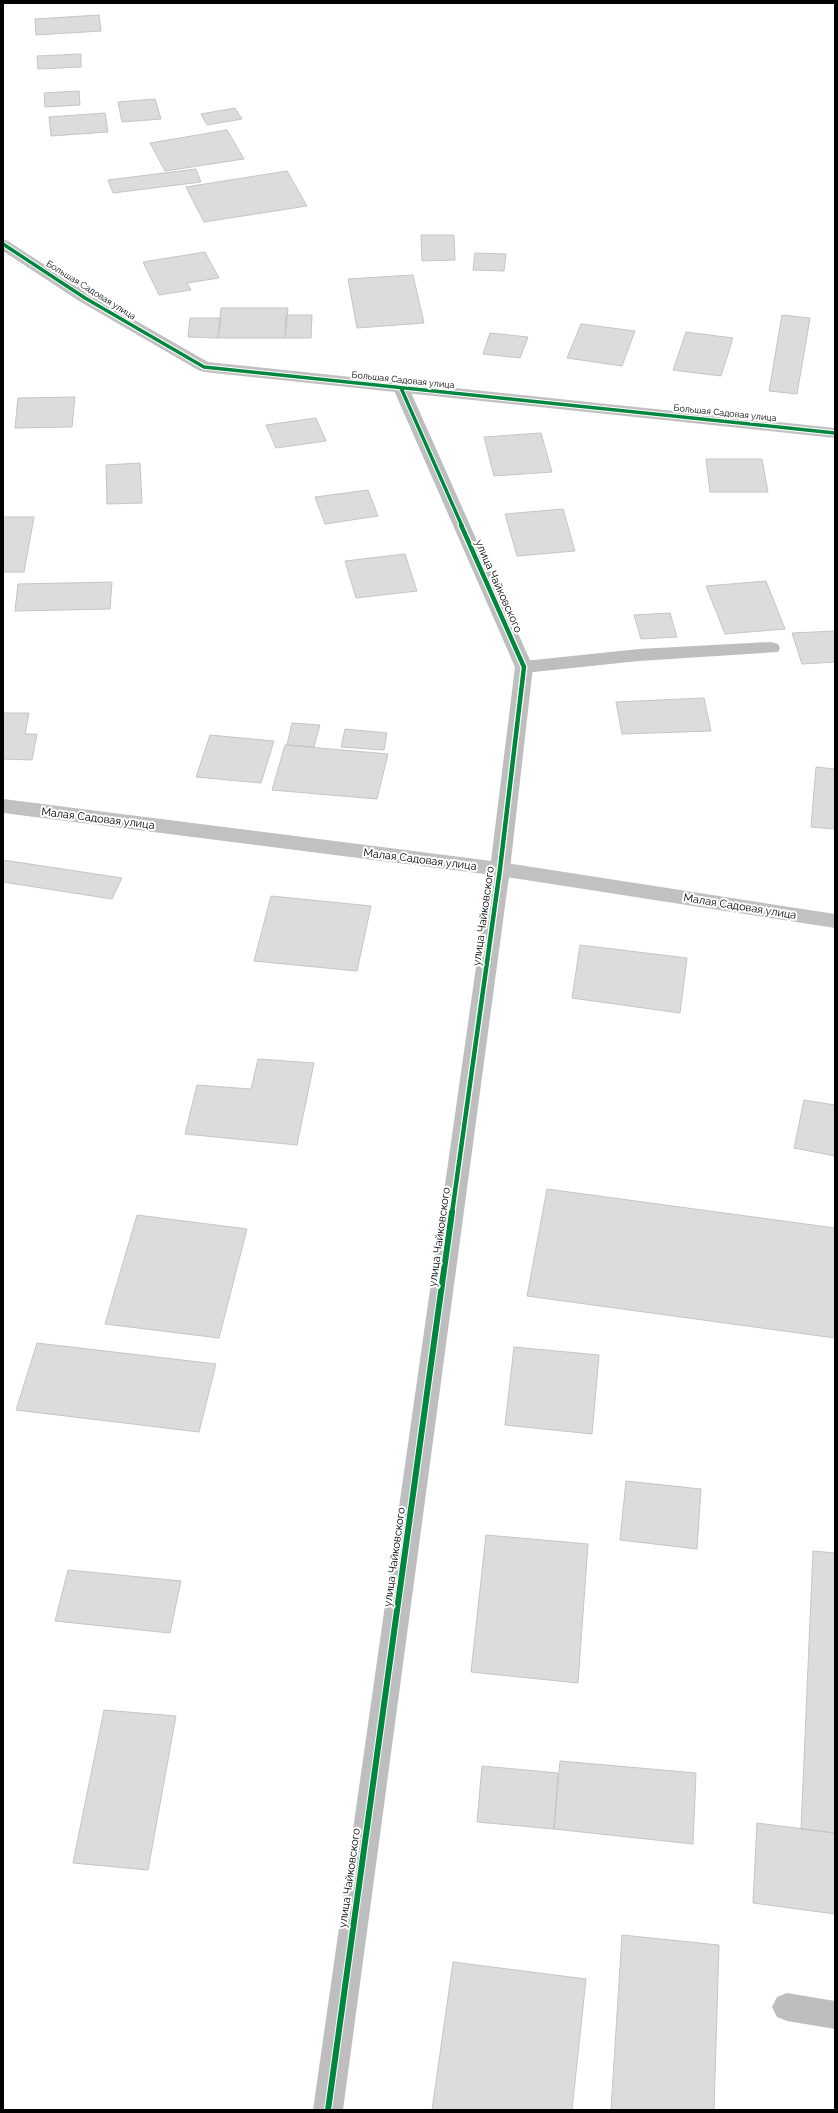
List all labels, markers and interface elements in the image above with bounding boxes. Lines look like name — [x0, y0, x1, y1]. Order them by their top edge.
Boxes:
street label: Большая Садовая улица — [45, 258, 138, 322]
street label: Большая Садовая улица — [351, 370, 455, 390]
street label: Большая Садовая улица — [673, 403, 777, 423]
street label: улица Чайковского — [472, 538, 525, 635]
street label: Малая Садовая улица — [41, 805, 155, 832]
street label: Малая Садовая улица — [363, 846, 477, 873]
street label: улица Чайковского — [470, 865, 497, 967]
street label: Малая Садовая улица — [683, 891, 797, 922]
street label: улица Чайковского — [426, 1186, 453, 1288]
street label: улица Чайковского — [381, 1506, 408, 1608]
street label: улица Чайковского — [336, 1827, 363, 1929]

